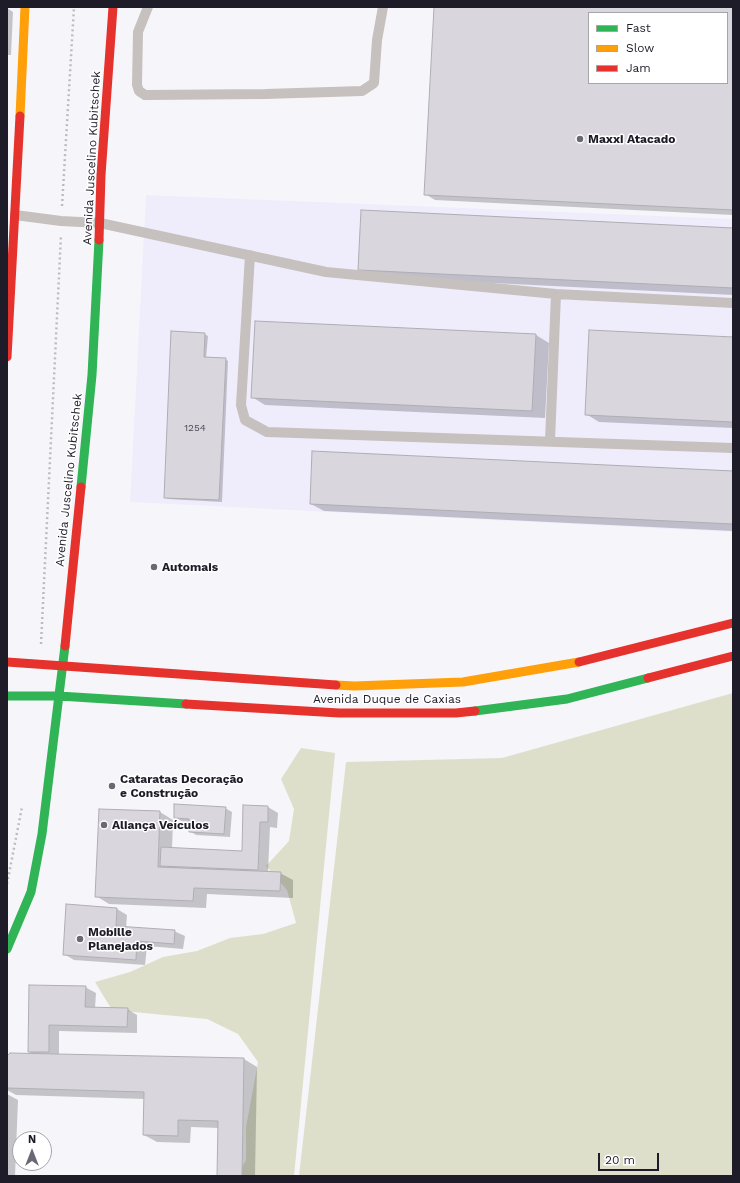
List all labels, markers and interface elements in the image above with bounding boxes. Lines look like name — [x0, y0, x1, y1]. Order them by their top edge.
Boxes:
legend — [588, 12, 728, 84]
text: Fast — [626, 21, 651, 35]
text: Slow — [626, 41, 654, 55]
text: Jam — [626, 61, 651, 75]
street label: Avenida Juscelino Kubitschek — [80, 71, 104, 245]
place label: Maxxi Atacado — [588, 132, 675, 146]
marker: Maxxi Atacado — [575, 134, 585, 144]
street label: Avenida Juscelino Kubitschek — [53, 393, 85, 567]
house number: 1254 — [184, 422, 206, 434]
place label: Automais — [162, 560, 218, 574]
marker: Automais — [149, 562, 159, 572]
street label: Avenida Duque de Caxias — [313, 692, 461, 706]
place label: Cataratas Decoração e Construção — [120, 772, 244, 800]
marker: Cataratas Decoração e Construção — [107, 781, 117, 791]
place label: Aliança Veículos — [112, 818, 209, 832]
marker: Aliança Veículos — [99, 820, 109, 830]
place label: Mobille Planejados — [88, 925, 153, 953]
marker: Mobille Planejados — [75, 934, 85, 944]
north arrow — [12, 1131, 52, 1171]
text: N — [28, 1133, 36, 1146]
scale bar — [600, 1145, 661, 1171]
text: 20 m — [605, 1153, 635, 1167]

